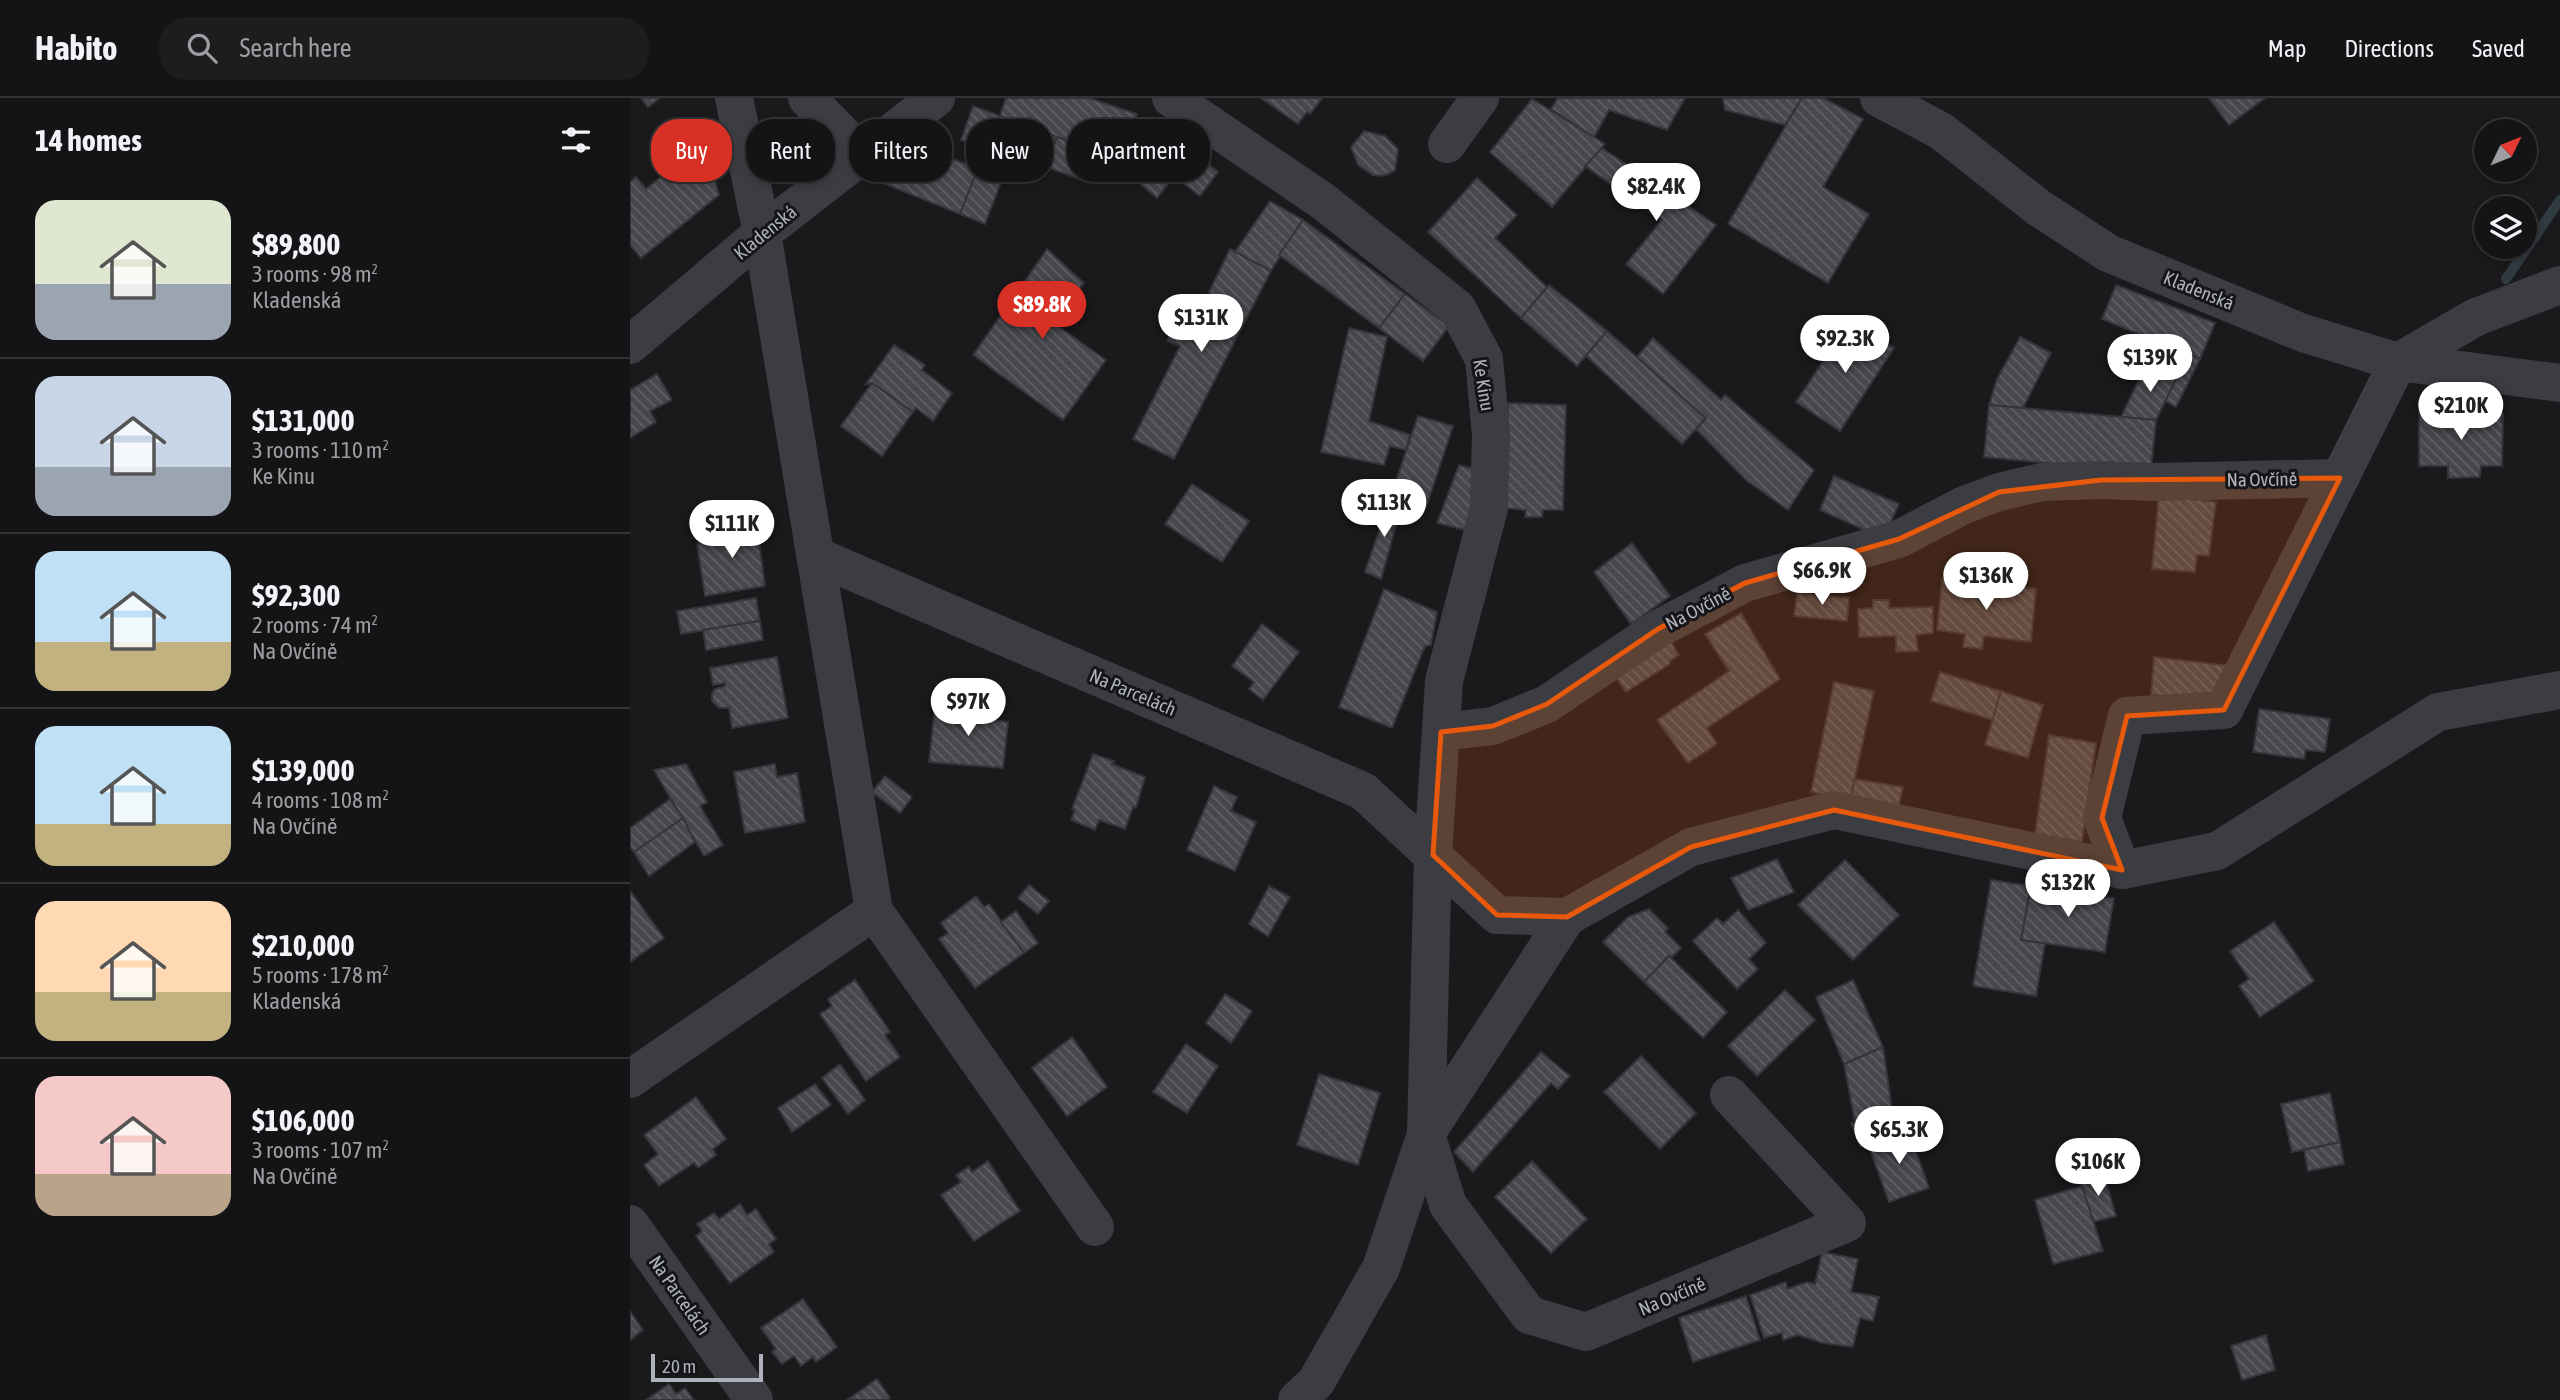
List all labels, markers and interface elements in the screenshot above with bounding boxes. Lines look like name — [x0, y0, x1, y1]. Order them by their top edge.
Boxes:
search box — [159, 17, 649, 80]
text: Habito — [35, 29, 117, 67]
icon: search — [183, 29, 221, 67]
text: Search here — [239, 33, 352, 63]
text: Map — [2268, 35, 2306, 62]
text: Directions — [2344, 35, 2434, 62]
text: Saved — [2472, 35, 2525, 62]
chip: Buy — [651, 119, 732, 182]
chip: Rent — [746, 119, 835, 182]
chip: Filters — [849, 119, 952, 182]
chip: New — [966, 119, 1053, 182]
chip: Apartment — [1067, 119, 1210, 182]
north arrow — [2474, 119, 2538, 182]
map controls — [2474, 119, 2537, 259]
icon: filters — [557, 121, 595, 159]
text: 14 homes — [35, 123, 142, 157]
pin: $82.4K — [1599, 164, 1713, 223]
text: $82.4K — [1627, 173, 1685, 199]
button: layers — [2474, 196, 2537, 259]
street label: Kladenská — [729, 200, 801, 264]
text: $89,800 — [252, 227, 340, 261]
icon: home — [91, 228, 175, 312]
text: 3 rooms · 98 m² — [252, 261, 378, 287]
street label: Kladenská — [2161, 266, 2237, 314]
pin: $89.8K — [985, 282, 1099, 341]
text: Kladenská — [252, 287, 342, 313]
text: $89.8K — [1013, 291, 1071, 317]
pin: $131K — [1152, 294, 1250, 354]
text: $131K — [1174, 304, 1228, 330]
pin: $92.3K — [1788, 316, 1902, 375]
text: $92.3K — [1816, 325, 1874, 351]
pin: $139K — [2101, 334, 2199, 394]
text: $139K — [2123, 344, 2177, 370]
street label: Ke Kinu — [1469, 357, 1499, 413]
pin: $210K — [2412, 382, 2510, 442]
text: $210K — [2434, 392, 2488, 418]
text: $131,000 — [252, 403, 355, 437]
icon: home — [91, 404, 175, 488]
text: 3 rooms · 110 m² — [252, 437, 389, 463]
text: Ke Kinu — [252, 463, 315, 489]
street label: Na Ovčíně — [2227, 467, 2297, 491]
pin: $113K — [1335, 480, 1433, 539]
text: $113K — [1357, 489, 1411, 515]
pin: $111K — [683, 500, 781, 560]
text: $111K — [705, 510, 759, 536]
pin: $66.9K — [1765, 547, 1879, 607]
pin: $136K — [1937, 552, 2035, 612]
text: $66.9K — [1793, 557, 1851, 583]
text: $136K — [1959, 562, 2013, 588]
text: $92,300 — [252, 578, 340, 612]
icon: home — [91, 579, 175, 663]
street label: Na Ovčíně — [1662, 582, 1734, 634]
text: 2 rooms · 74 m² — [252, 612, 378, 638]
text: Na Ovčíně — [252, 638, 338, 664]
street label: Na Parcelách — [1086, 664, 1180, 720]
pin: $97K — [927, 678, 1009, 738]
text: $97K — [947, 688, 989, 714]
text: $139,000 — [252, 753, 355, 787]
icon: home — [91, 754, 175, 838]
text: 4 rooms · 108 m² — [252, 787, 389, 813]
text: Na Ovčíně — [252, 813, 338, 839]
pin: $132K — [2019, 860, 2117, 919]
text: $132K — [2041, 869, 2095, 895]
text: $210,000 — [252, 928, 355, 962]
icon: home — [91, 929, 175, 1013]
text: 5 rooms · 178 m² — [252, 962, 389, 988]
text: Kladenská — [252, 988, 342, 1014]
text: $106,000 — [252, 1103, 355, 1137]
icon: home — [91, 1104, 175, 1188]
pin: $65.3K — [1842, 1107, 1956, 1166]
text: $65.3K — [1870, 1116, 1928, 1142]
text: 3 rooms · 107 m² — [252, 1137, 389, 1163]
pin: $106K — [2049, 1138, 2147, 1198]
text: $106K — [2071, 1148, 2125, 1174]
text: Na Ovčíně — [252, 1163, 338, 1189]
street label: Na Parcelách — [645, 1251, 715, 1339]
street label: Na Ovčíně — [1635, 1272, 1709, 1320]
scale bar — [651, 1351, 763, 1383]
text: 20 m — [662, 1355, 696, 1377]

